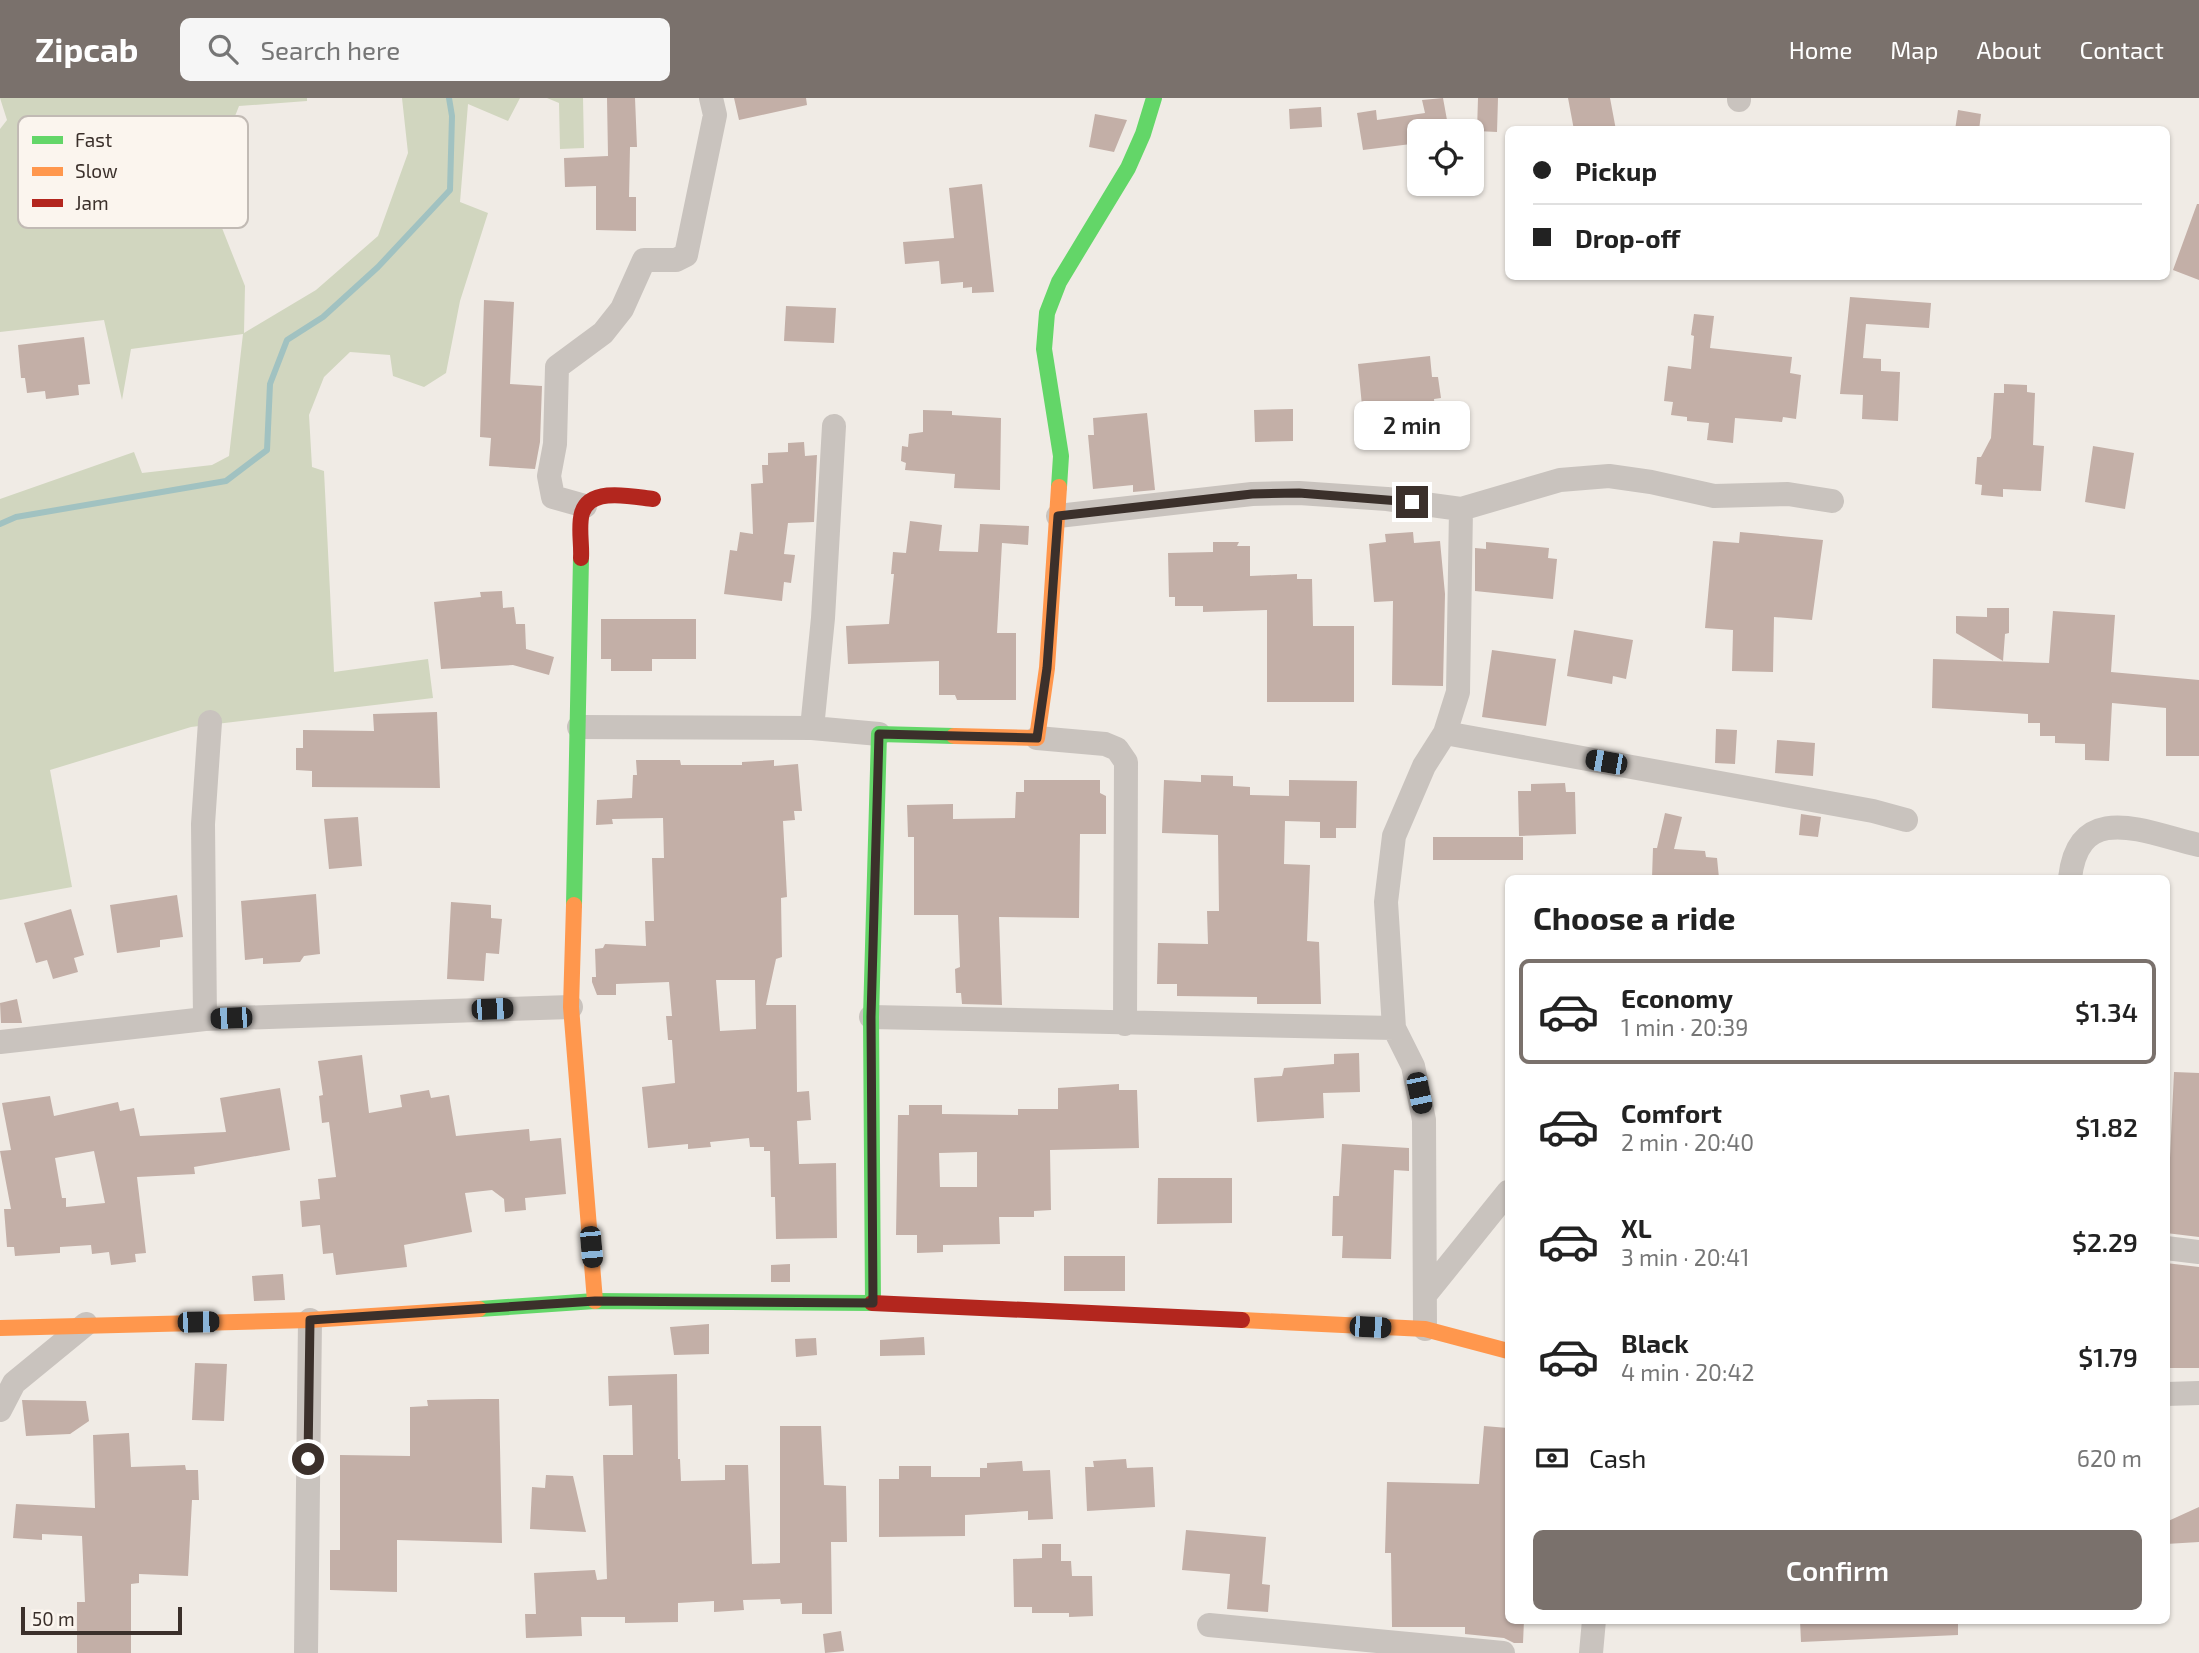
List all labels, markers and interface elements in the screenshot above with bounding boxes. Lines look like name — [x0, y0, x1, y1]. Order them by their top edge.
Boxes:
search box — [180, 18, 670, 81]
text: Zipcab — [35, 29, 138, 69]
icon: search — [204, 30, 242, 68]
text: Search here — [260, 34, 400, 65]
text: Home — [1789, 35, 1852, 64]
text: Map — [1890, 35, 1938, 64]
text: About — [1976, 35, 2042, 64]
text: Contact — [2080, 35, 2164, 64]
legend — [18, 116, 248, 228]
map controls — [1407, 119, 1484, 196]
button: locate — [1407, 119, 1484, 196]
text: Fast — [75, 128, 112, 151]
text: Pickup — [1575, 155, 1657, 186]
text: Slow — [75, 159, 118, 182]
text: Jam — [75, 191, 109, 214]
text: Drop-off — [1575, 222, 1680, 253]
callout: 2 min — [1354, 400, 1470, 450]
text: 2 min — [1383, 411, 1441, 439]
route end — [1396, 486, 1428, 518]
car — [1584, 748, 1629, 776]
text: Choose a ride — [1533, 898, 1736, 936]
icon: car — [1537, 980, 1600, 1043]
text: Economy — [1621, 982, 1733, 1013]
text: $1.34 — [2075, 996, 2138, 1027]
car — [471, 998, 514, 1020]
car — [210, 1007, 253, 1029]
text: 1 min · 20:39 — [1621, 1013, 1748, 1041]
car — [1405, 1070, 1434, 1116]
icon: car — [1537, 1095, 1600, 1158]
text: Comfort — [1621, 1097, 1722, 1128]
text: $1.82 — [2075, 1111, 2138, 1142]
text: 2 min · 20:40 — [1621, 1128, 1754, 1156]
icon: car — [1537, 1210, 1600, 1273]
text: XL — [1621, 1212, 1652, 1243]
car — [579, 1225, 604, 1269]
text: $2.29 — [2072, 1226, 2138, 1257]
text: 3 min · 20:41 — [1621, 1243, 1749, 1271]
car — [177, 1311, 220, 1333]
car — [1349, 1315, 1392, 1339]
icon: car — [1537, 1325, 1600, 1388]
text: Black — [1621, 1327, 1689, 1358]
text: $1.79 — [2078, 1341, 2138, 1372]
text: 4 min · 20:42 — [1621, 1358, 1754, 1386]
icon: cash — [1533, 1439, 1571, 1477]
text: Cash — [1589, 1442, 1646, 1473]
route start — [292, 1443, 324, 1475]
text: 620 m — [2077, 1444, 2142, 1472]
button: Confirm — [1533, 1530, 2142, 1610]
scale bar — [21, 1604, 182, 1636]
text: 50 m — [32, 1607, 75, 1630]

